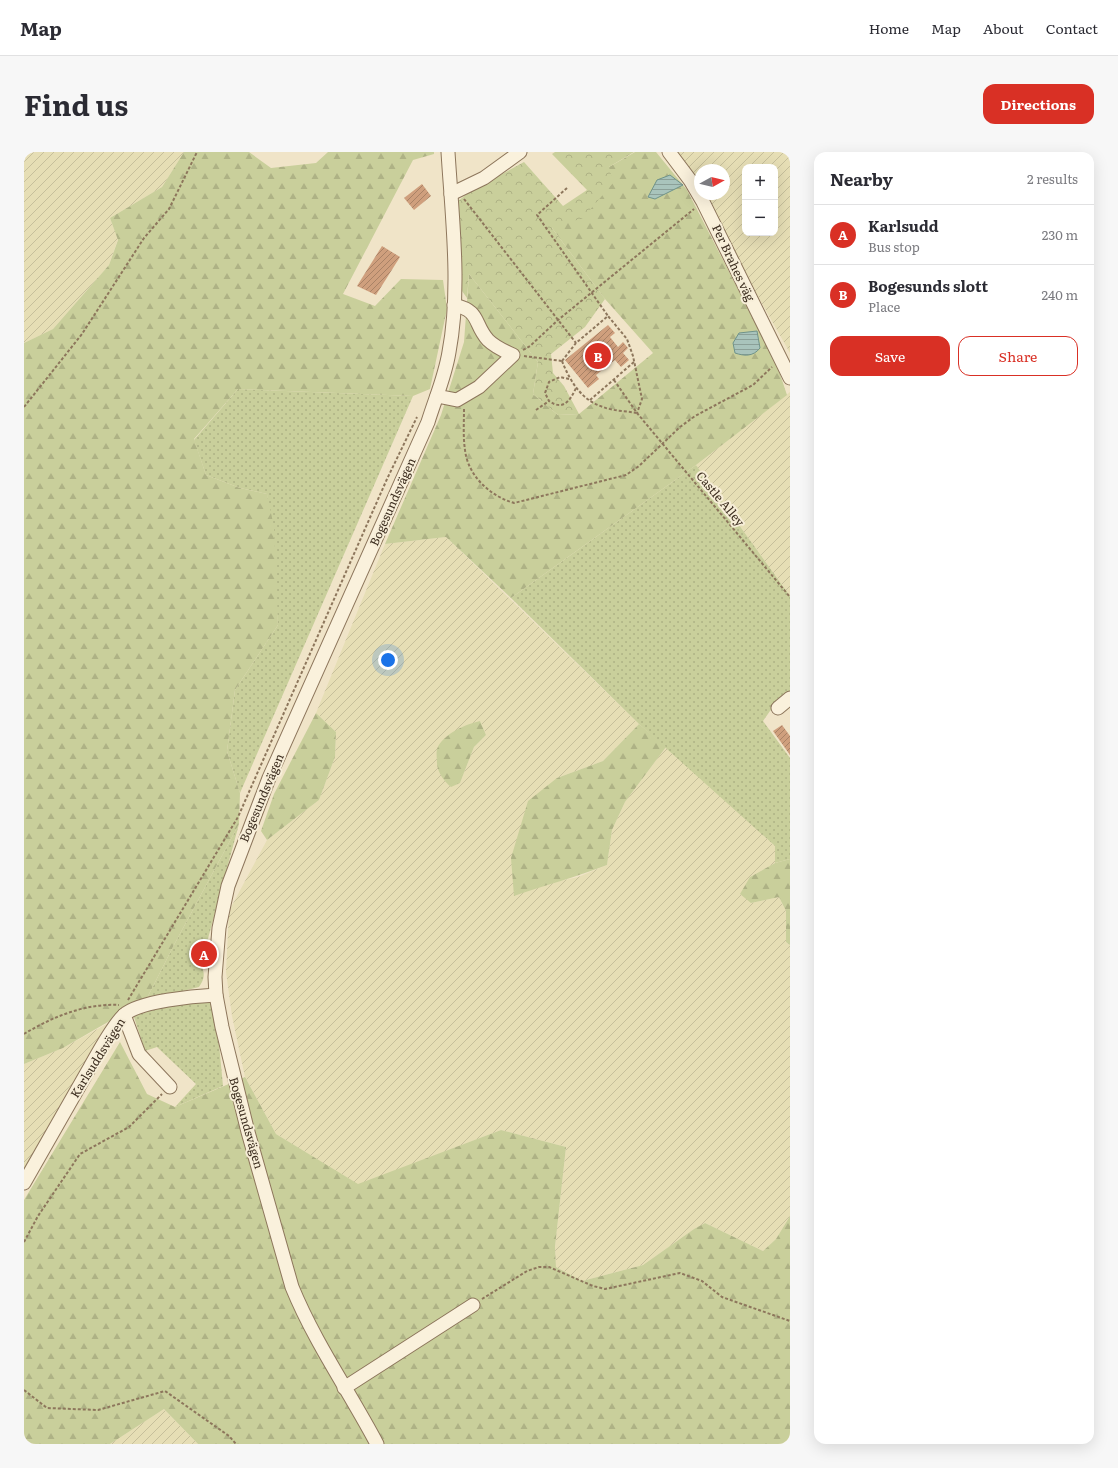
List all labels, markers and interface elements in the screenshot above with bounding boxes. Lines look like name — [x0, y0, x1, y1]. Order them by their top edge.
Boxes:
text: Map — [20, 14, 62, 42]
text: Home — [869, 18, 909, 38]
text: Map — [931, 18, 961, 38]
text: About — [983, 18, 1024, 38]
text: Contact — [1046, 18, 1098, 38]
text: Find us — [24, 83, 128, 125]
button: Directions — [983, 84, 1094, 124]
north arrow — [694, 164, 730, 200]
map controls — [742, 164, 778, 236]
button: + — [742, 164, 778, 200]
text: Nearby — [830, 166, 893, 191]
text: 2 results — [1027, 169, 1078, 188]
button: − — [742, 200, 778, 236]
text: Karlsudd — [868, 214, 939, 237]
street label: Per Brahes väg — [708, 221, 760, 304]
text: A — [838, 225, 848, 244]
text: 230 m — [1042, 225, 1078, 244]
text: Bus stop — [868, 237, 920, 256]
text: Bogesunds slott — [868, 274, 988, 297]
text: B — [839, 285, 847, 304]
text: 240 m — [1042, 285, 1078, 304]
text: Place — [868, 297, 900, 316]
button: Save — [830, 336, 950, 376]
button: Share — [958, 336, 1078, 376]
pin: B — [585, 341, 611, 371]
street label: Bogesundsvägen — [365, 455, 420, 549]
street label: Castle Alley — [692, 467, 749, 530]
your location — [378, 650, 398, 670]
street label: Bogesundsvägen — [234, 750, 288, 845]
pin: A — [191, 939, 217, 969]
street label: Karlsuddsvägen — [65, 1014, 129, 1101]
street label: Bogesundsvägen — [225, 1075, 269, 1171]

